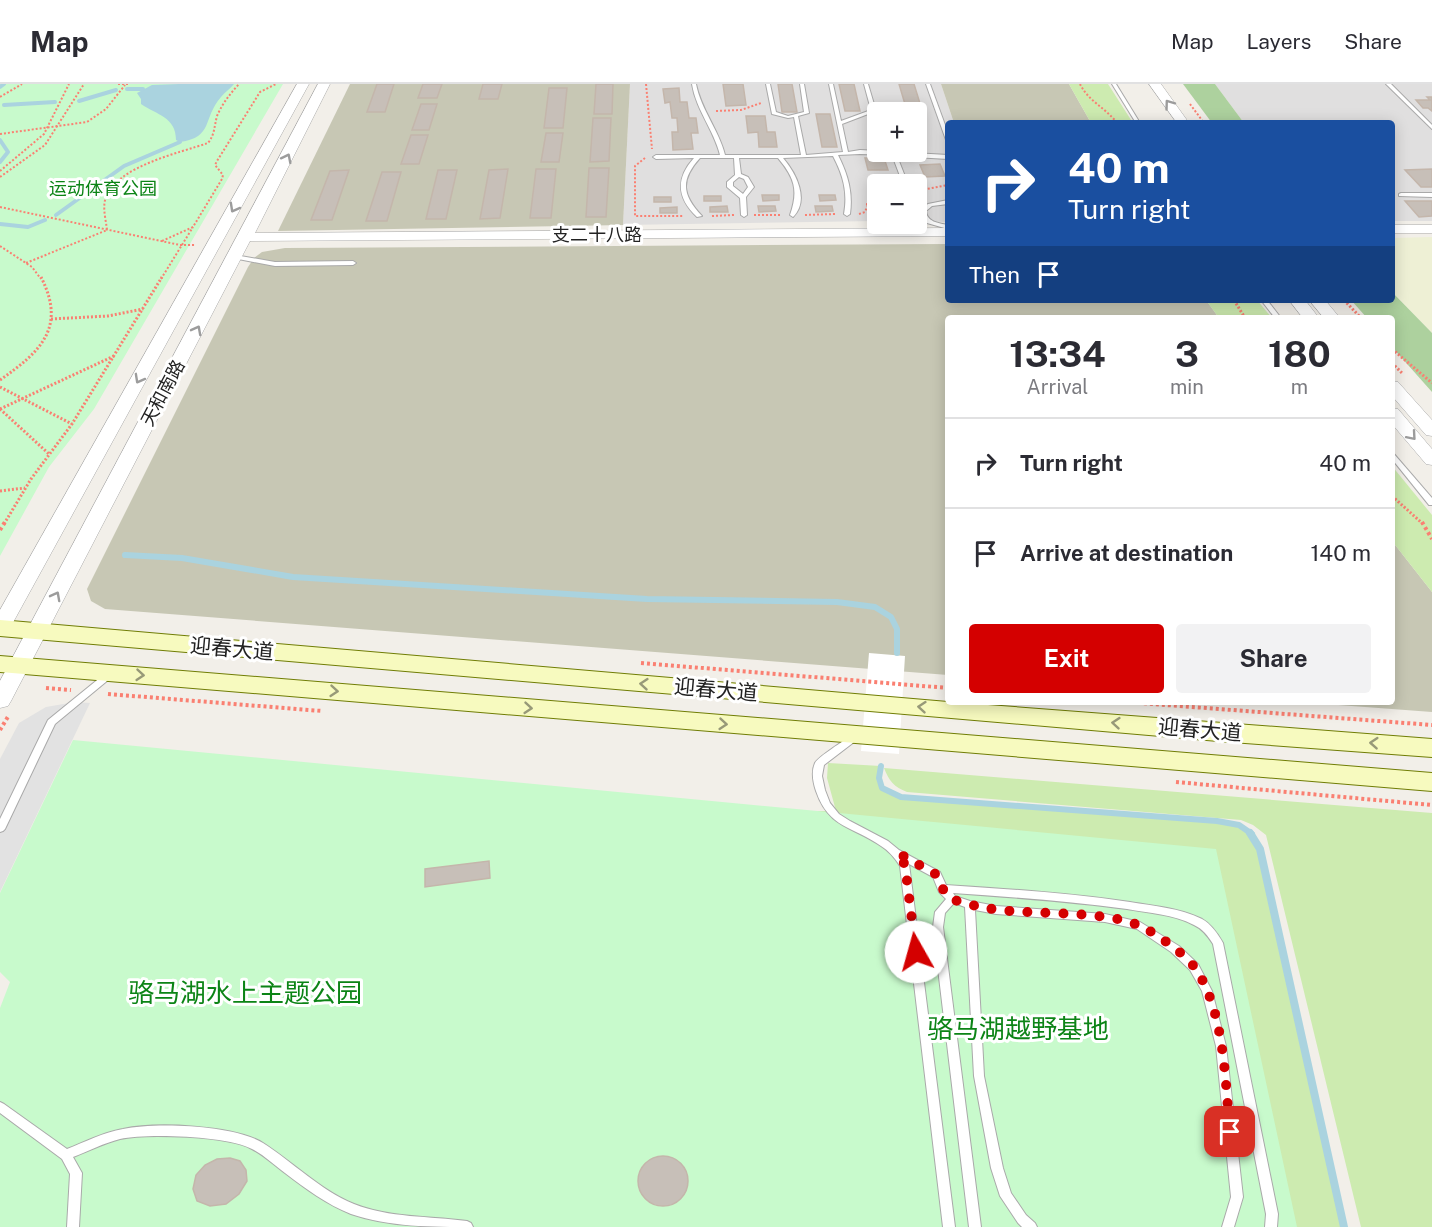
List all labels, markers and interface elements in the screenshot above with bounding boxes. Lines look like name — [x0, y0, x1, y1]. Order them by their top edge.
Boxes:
text: Map — [30, 25, 89, 58]
text: Map — [1171, 29, 1214, 54]
text: Layers — [1247, 29, 1311, 54]
text: Share — [1344, 29, 1402, 54]
one-way arrow — [1165, 99, 1176, 110]
map controls — [867, 102, 927, 234]
button: + — [867, 102, 927, 162]
text: 40 m — [1068, 143, 1170, 192]
icon: right — [969, 144, 1047, 222]
one-way arrow — [280, 153, 291, 164]
button: − — [867, 174, 927, 234]
park label: 运动体育公园 — [49, 178, 157, 199]
text: Turn right — [1068, 193, 1191, 225]
one-way arrow — [230, 202, 241, 213]
street label: 支二十八路 — [552, 224, 642, 245]
icon: arrive — [1032, 258, 1065, 291]
text: Then — [969, 262, 1020, 288]
one-way arrow — [189, 326, 201, 337]
text: 13:34 — [1009, 333, 1106, 375]
text: 3 — [1175, 333, 1199, 375]
text: 180 — [1268, 333, 1331, 375]
street label: 天和南路 — [136, 356, 189, 429]
one-way arrow — [135, 373, 146, 383]
text: Arrival — [1027, 375, 1088, 399]
text: min — [1170, 375, 1204, 399]
text: m — [1291, 375, 1308, 399]
one-way arrow — [1405, 429, 1416, 440]
icon: right — [969, 447, 1002, 480]
text: Turn right — [1020, 450, 1123, 476]
text: 40 m — [1319, 450, 1371, 476]
icon: arrive — [969, 537, 1002, 570]
text: Arrive at destination — [1020, 540, 1233, 566]
text: 140 m — [1310, 540, 1371, 566]
one-way arrow — [49, 591, 60, 602]
button: Exit — [969, 624, 1164, 693]
button: Share — [1176, 624, 1371, 693]
street label: 迎春大道 — [189, 632, 275, 665]
one-way arrow — [135, 669, 144, 682]
street label: 迎春大道 — [673, 673, 759, 706]
one-way arrow — [640, 678, 649, 691]
one-way arrow — [329, 685, 338, 698]
one-way arrow — [524, 701, 533, 714]
one-way arrow — [918, 701, 927, 714]
street label: 迎春大道 — [1157, 713, 1243, 746]
one-way arrow — [718, 717, 727, 730]
one-way arrow — [1112, 717, 1121, 730]
one-way arrow — [1369, 737, 1378, 750]
position arrow — [884, 920, 948, 984]
park label: 骆马湖水上主题公园 — [128, 977, 362, 1008]
park label: 骆马湖越野基地 — [927, 1013, 1109, 1044]
pin — [1204, 1106, 1255, 1157]
icon: arrive — [1213, 1115, 1246, 1148]

